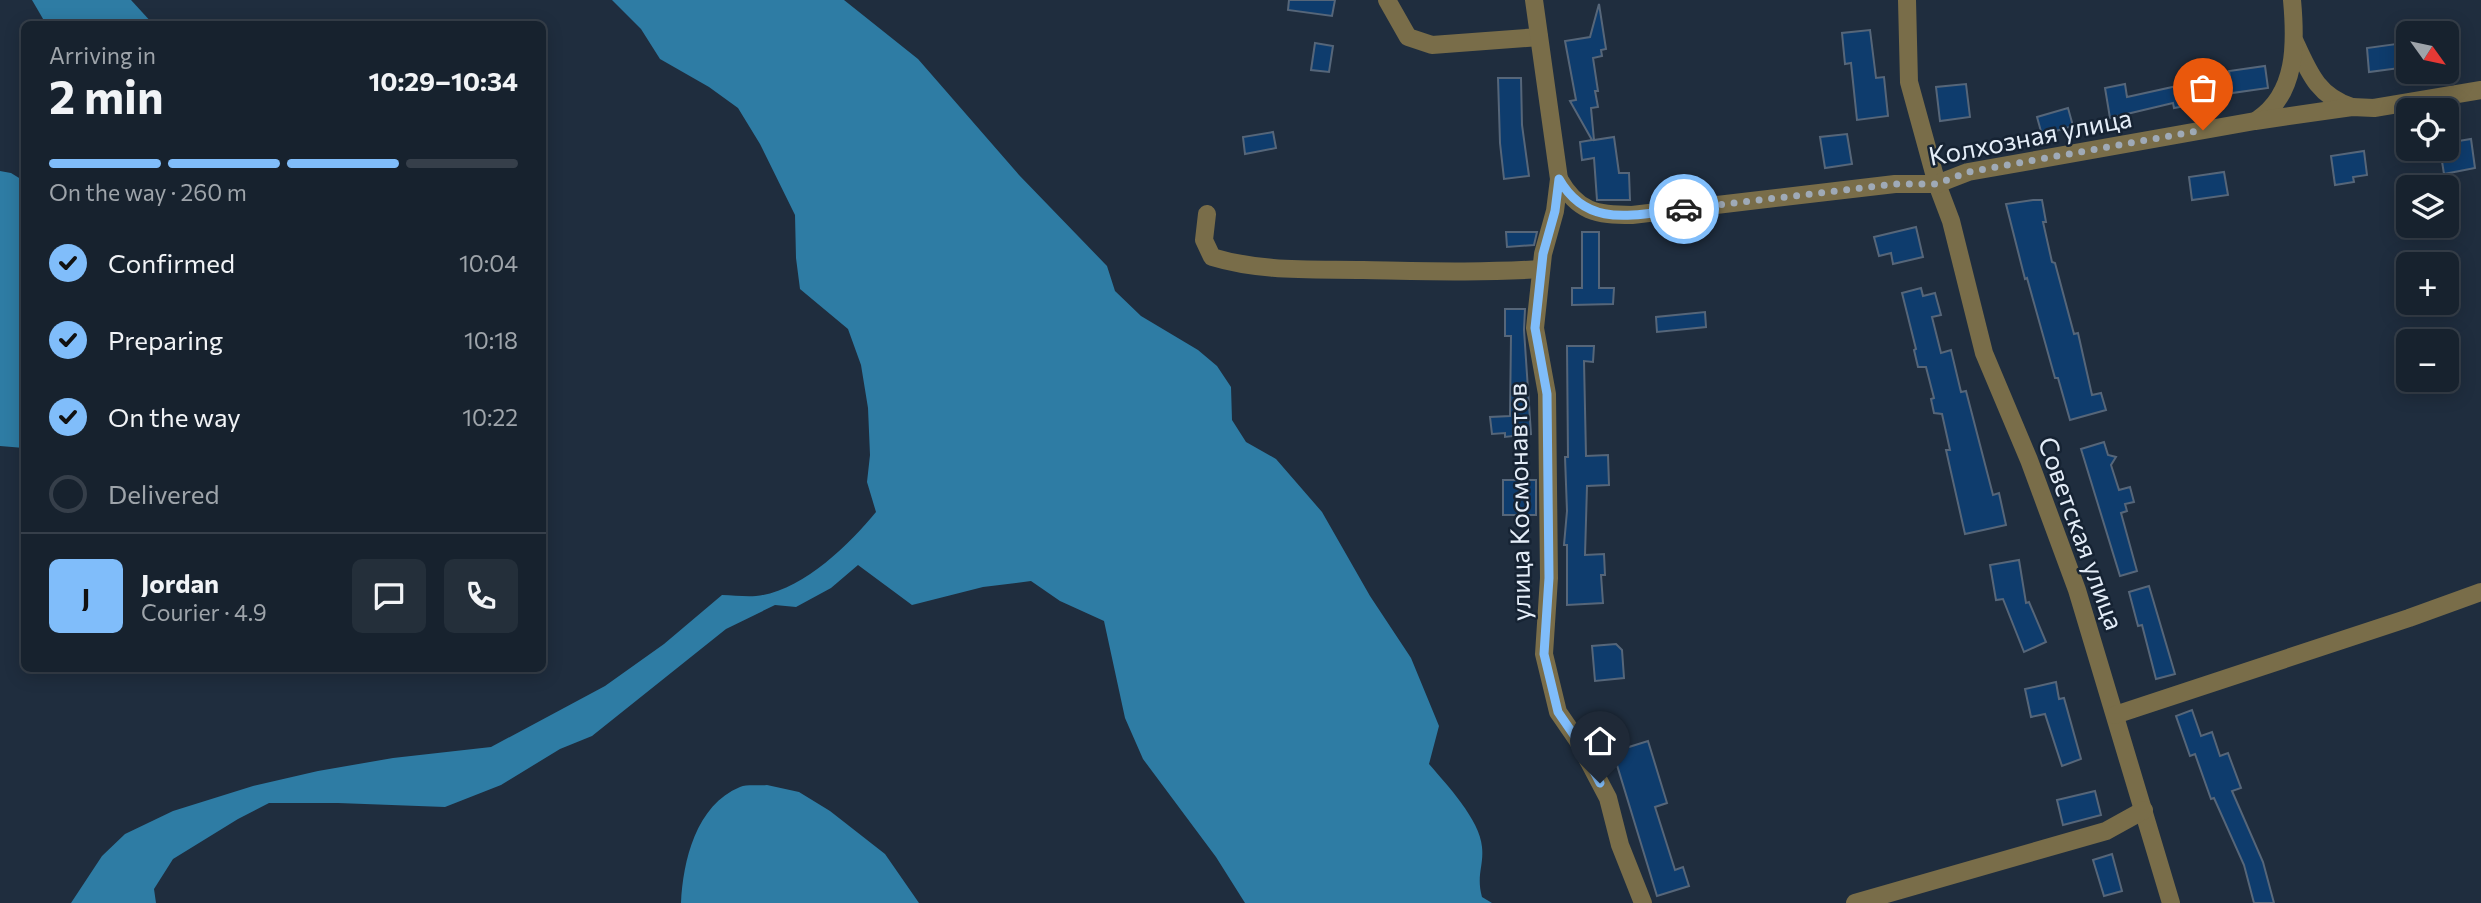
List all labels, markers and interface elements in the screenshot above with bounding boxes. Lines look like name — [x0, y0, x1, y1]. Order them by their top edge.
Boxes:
north arrow — [2396, 21, 2459, 84]
map controls — [2396, 21, 2459, 392]
text: Arriving in — [49, 41, 156, 69]
pin — [2173, 58, 2233, 130]
text: 10:29–10:34 — [368, 65, 518, 96]
text: 2 min — [49, 67, 164, 123]
icon: bag — [2184, 69, 2222, 107]
button: locate — [2396, 98, 2459, 161]
street label: Колхозная улица — [1926, 101, 2134, 171]
courier — [1649, 174, 1719, 244]
button: layers — [2396, 175, 2459, 238]
text: On the way · 260 m — [49, 178, 247, 206]
icon: car — [1665, 190, 1703, 228]
icon: check — [49, 244, 87, 282]
text: Confirmed — [108, 247, 235, 278]
text: 10:04 — [459, 249, 518, 277]
button: + — [2396, 252, 2459, 315]
icon: check — [49, 321, 87, 359]
text: Preparing — [108, 324, 223, 355]
text: 10:18 — [464, 326, 518, 354]
button: − — [2396, 329, 2459, 392]
street label: улица Космонавтов — [1500, 383, 1536, 621]
icon: check — [49, 398, 87, 436]
text: On the way — [108, 401, 241, 432]
text: 10:22 — [462, 403, 518, 431]
street label: Советская улица — [2033, 432, 2131, 634]
text: Delivered — [108, 478, 219, 509]
button: chat — [352, 559, 426, 633]
button: phone — [444, 559, 518, 633]
text: Jordan — [141, 567, 219, 598]
text: J — [82, 581, 90, 612]
text: Courier · 4.9 — [141, 598, 267, 626]
pin — [1570, 711, 1630, 783]
icon: home — [1581, 722, 1619, 760]

